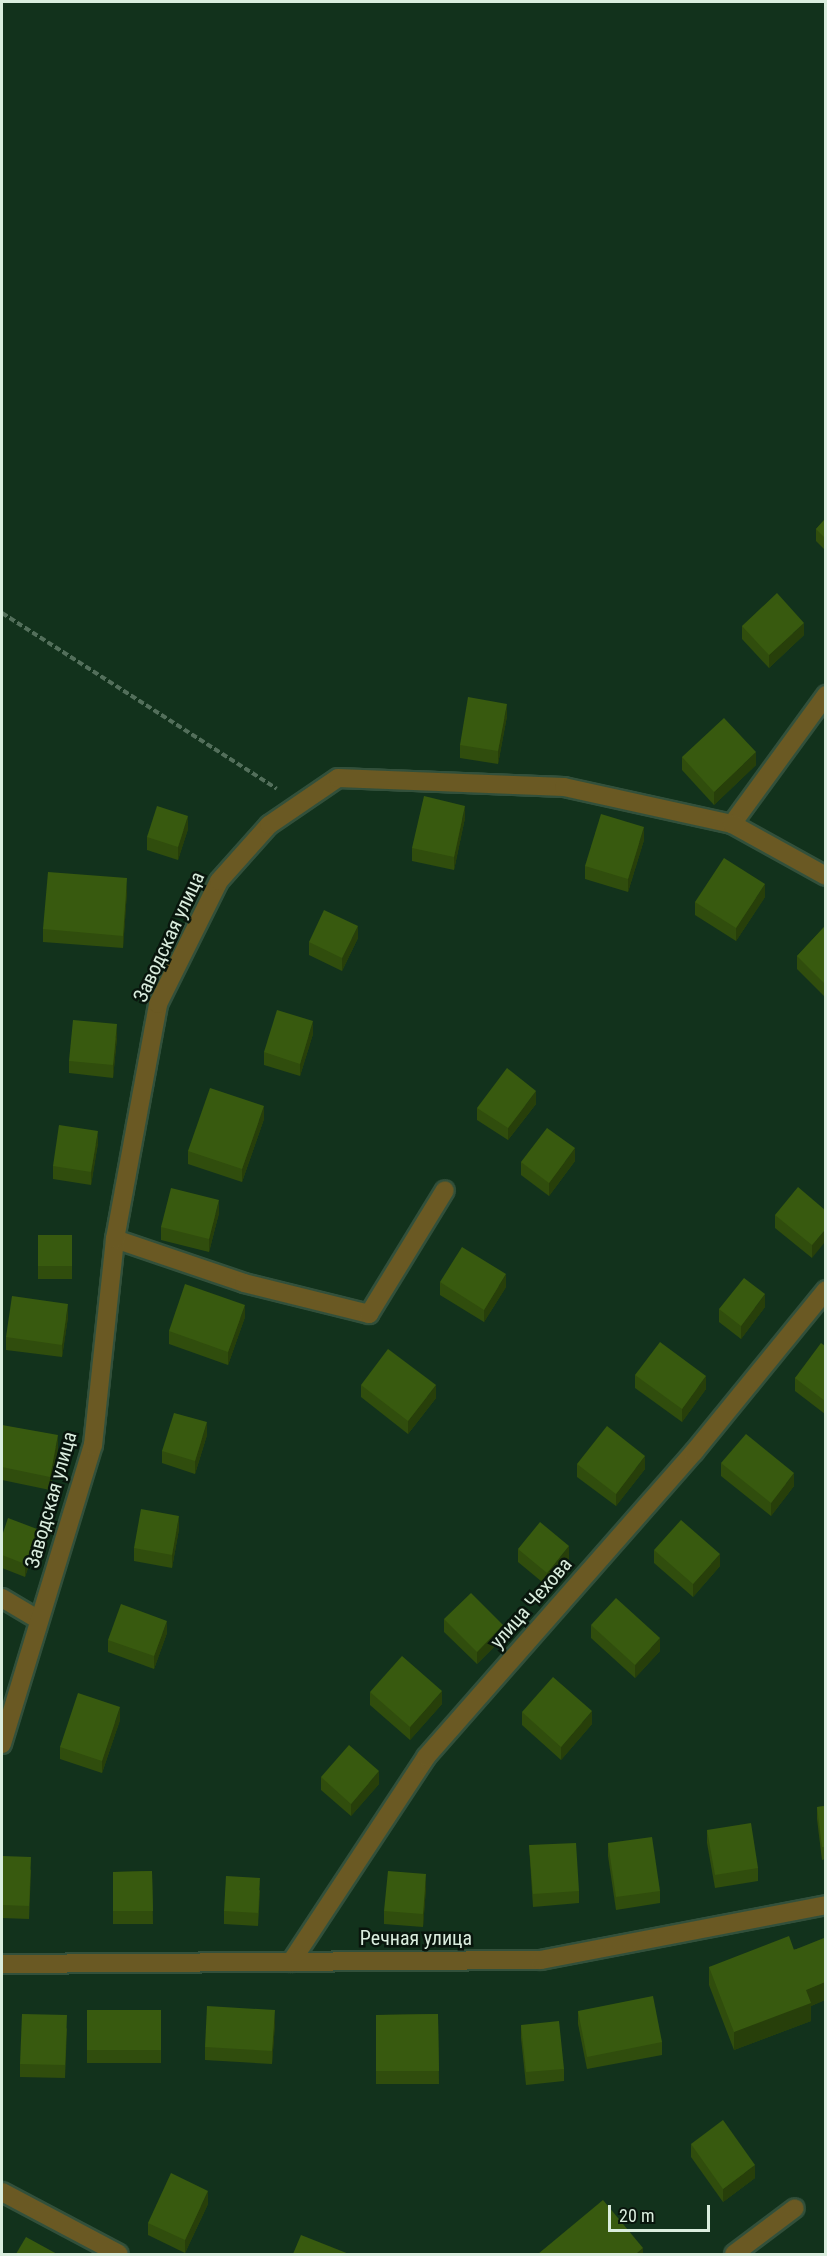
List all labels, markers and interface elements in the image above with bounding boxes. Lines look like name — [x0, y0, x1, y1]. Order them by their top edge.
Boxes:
street label: Заводская улица — [128, 868, 210, 1006]
street label: Заводская улица — [20, 1429, 82, 1571]
street label: улица Чехова — [485, 1553, 577, 1653]
street label: Речная улица — [360, 1926, 472, 1950]
scale bar — [611, 2193, 713, 2231]
text: 20 m — [619, 2205, 654, 2226]

